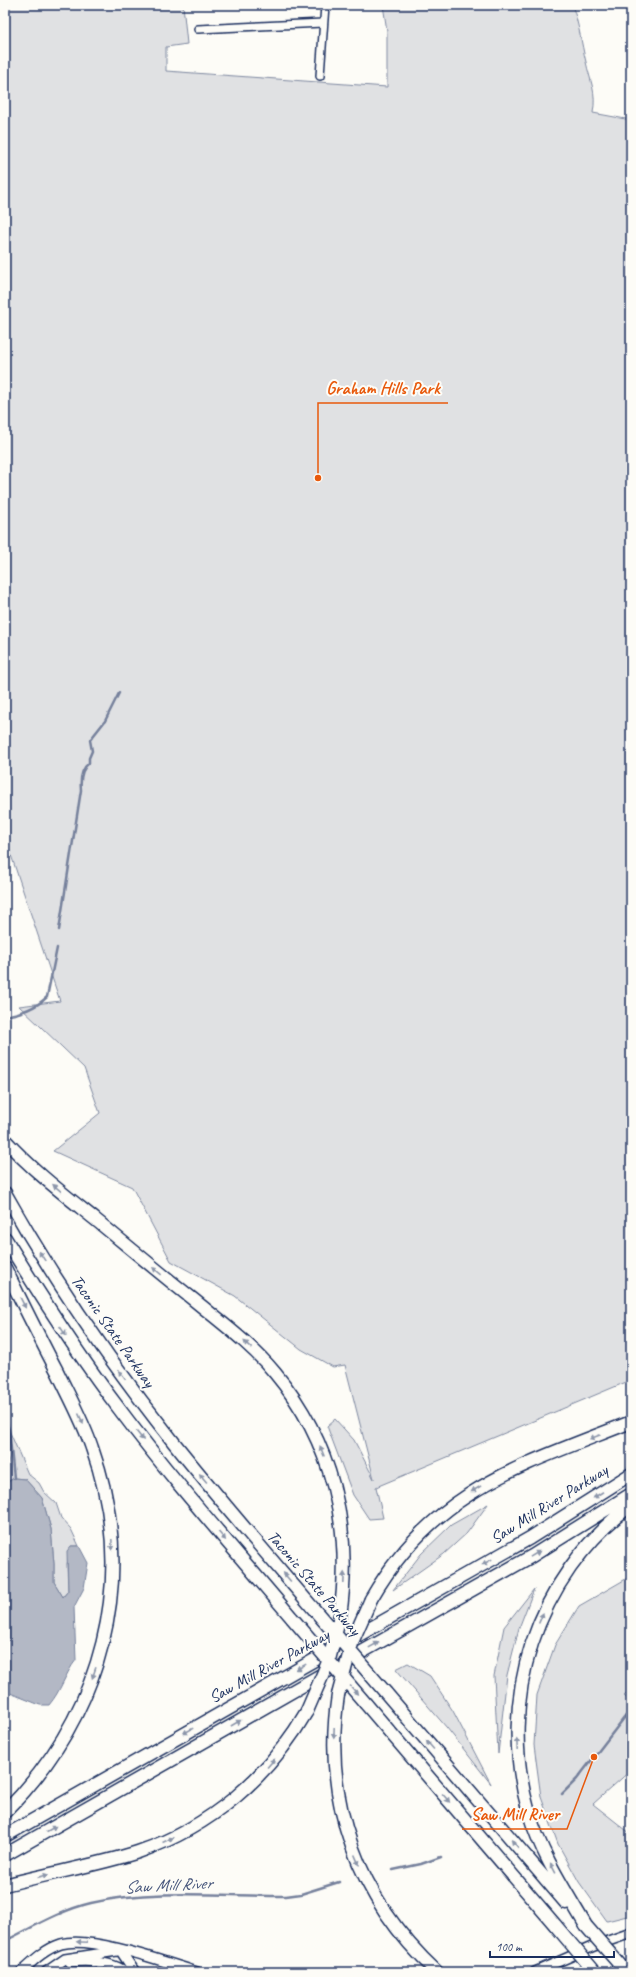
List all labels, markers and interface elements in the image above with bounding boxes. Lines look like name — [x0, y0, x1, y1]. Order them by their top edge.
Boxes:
callout: Graham Hills Park — [318, 373, 448, 403]
text: Graham Hills Park — [326, 377, 442, 399]
one-way arrow — [51, 1184, 62, 1193]
one-way arrow — [39, 1250, 46, 1262]
one-way arrow — [152, 1266, 163, 1275]
street label: Taconic State Parkway — [66, 1271, 160, 1392]
one-way arrow — [19, 1297, 26, 1309]
one-way arrow — [59, 1325, 67, 1336]
one-way arrow — [243, 1341, 252, 1350]
one-way arrow — [118, 1370, 127, 1381]
one-way arrow — [78, 1414, 84, 1425]
one-way arrow — [135, 1430, 144, 1441]
one-way arrow — [588, 1434, 600, 1440]
one-way arrow — [318, 1444, 324, 1456]
street label: Saw Mill River Parkway — [486, 1459, 613, 1548]
one-way arrow — [198, 1472, 207, 1483]
one-way arrow — [471, 1485, 481, 1493]
one-way arrow — [593, 1491, 603, 1499]
street label: Taconic State Parkway — [263, 1526, 366, 1641]
one-way arrow — [218, 1531, 227, 1541]
one-way arrow — [108, 1539, 115, 1551]
one-way arrow — [529, 1550, 541, 1557]
one-way arrow — [481, 1559, 493, 1565]
one-way arrow — [341, 1571, 347, 1584]
one-way arrow — [282, 1572, 291, 1582]
one-way arrow — [538, 1612, 544, 1623]
street label: Saw Mill River Parkway — [205, 1624, 334, 1708]
one-way arrow — [368, 1642, 380, 1649]
one-way arrow — [295, 1664, 307, 1671]
one-way arrow — [91, 1667, 97, 1679]
one-way arrow — [349, 1685, 358, 1695]
one-way arrow — [230, 1720, 242, 1727]
one-way arrow — [331, 1727, 337, 1740]
one-way arrow — [182, 1728, 193, 1735]
one-way arrow — [514, 1738, 521, 1750]
one-way arrow — [426, 1739, 435, 1750]
one-way arrow — [266, 1758, 275, 1768]
one-way arrow — [441, 1792, 450, 1803]
callout: Saw Mill River — [462, 1799, 567, 1829]
text: Saw Mill River — [471, 1803, 562, 1825]
one-way arrow — [45, 1826, 57, 1832]
one-way arrow — [162, 1837, 173, 1843]
one-way arrow — [511, 1839, 520, 1848]
one-way arrow — [354, 1855, 360, 1866]
one-way arrow — [549, 1862, 556, 1874]
water label: Saw Mill River — [124, 1872, 215, 1898]
one-way arrow — [37, 1873, 49, 1879]
scale bar — [490, 1933, 614, 1959]
one-way arrow — [75, 1939, 88, 1945]
text: 100 m — [496, 1939, 523, 1955]

